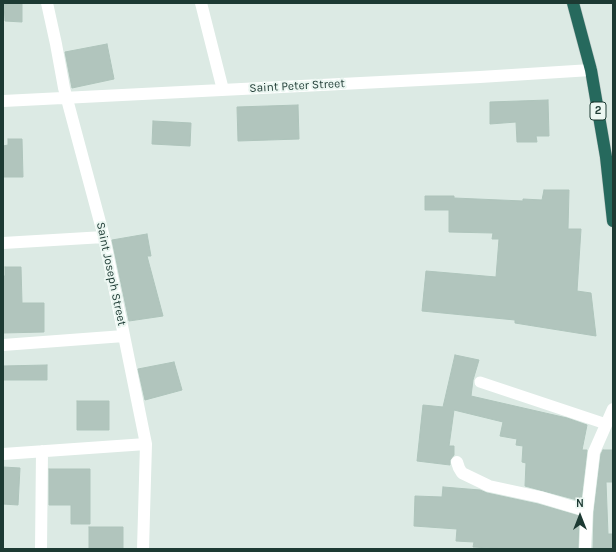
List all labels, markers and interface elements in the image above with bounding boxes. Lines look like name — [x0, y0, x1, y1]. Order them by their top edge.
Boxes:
street label: Saint Peter Street — [249, 76, 345, 96]
road number: 2 — [590, 102, 606, 120]
street label: Saint Joseph Street — [93, 221, 129, 327]
north arrow — [560, 496, 600, 536]
text: N — [576, 497, 584, 510]

